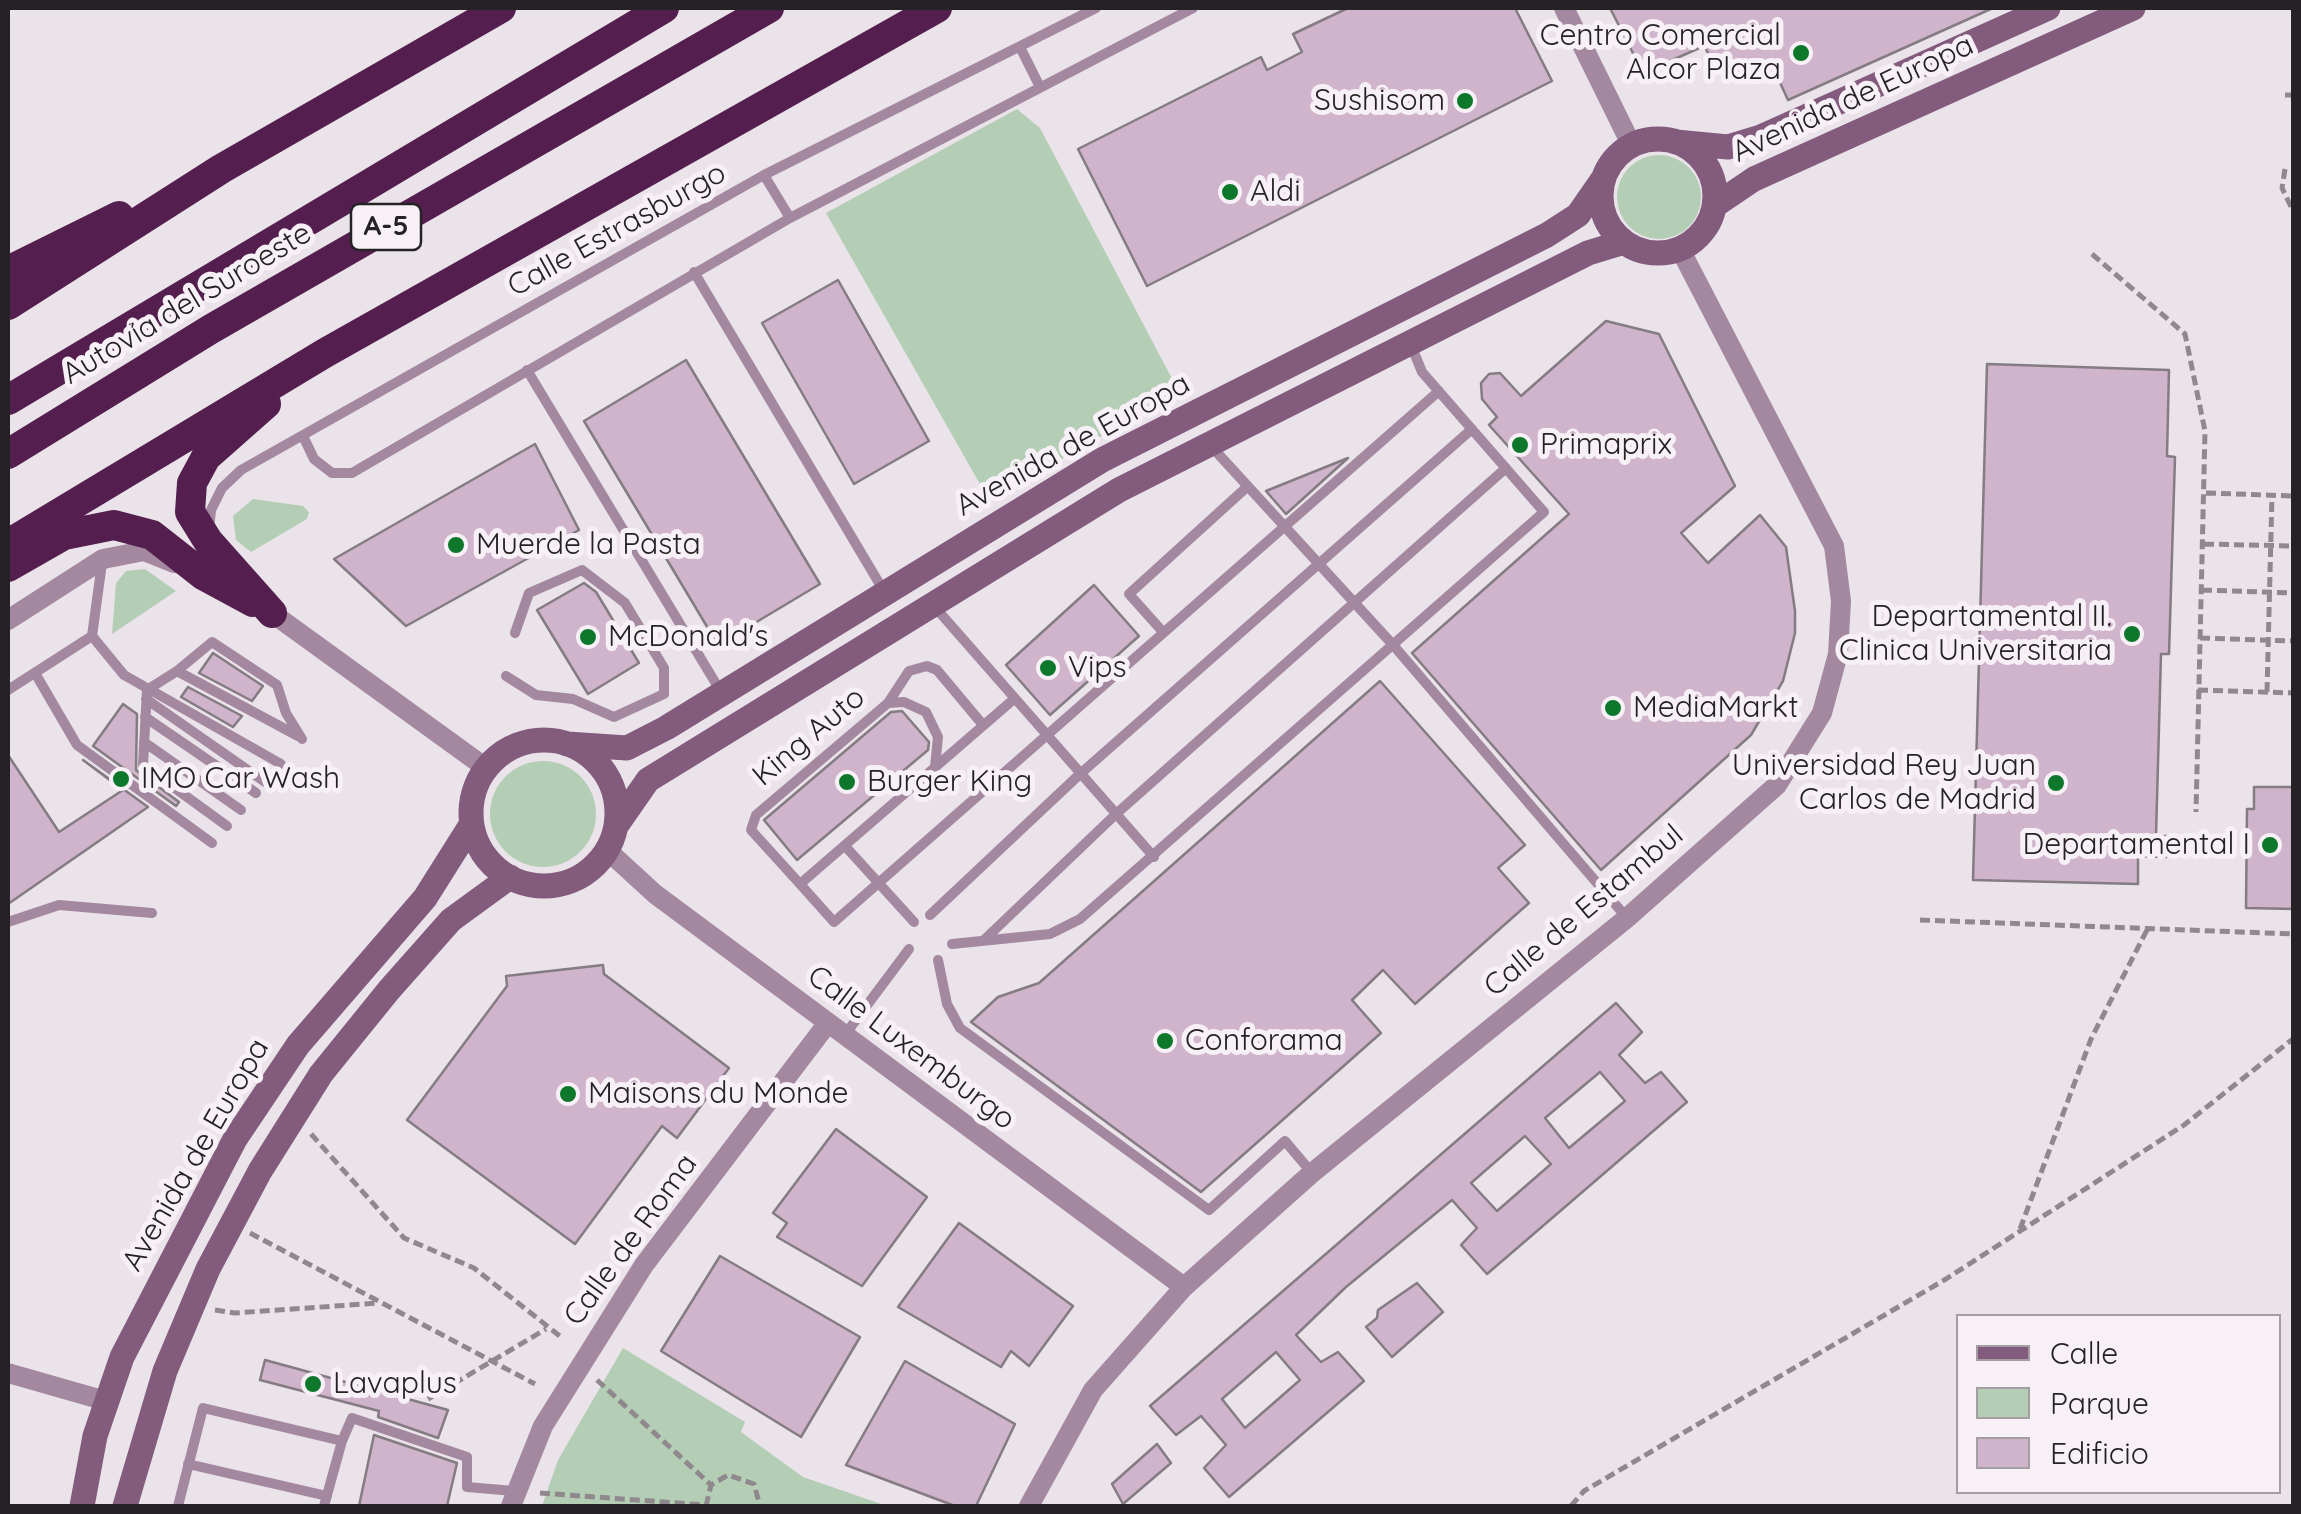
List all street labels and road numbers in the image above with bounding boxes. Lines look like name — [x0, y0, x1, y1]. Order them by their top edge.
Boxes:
street label: Avenida de Europa — [1727, 27, 1979, 171]
street label: Calle Estrasburgo — [502, 155, 732, 305]
road number: A-5 — [351, 204, 421, 250]
street label: Autovía del Suroeste — [56, 215, 318, 393]
street label: Avenida de Europa — [950, 366, 1196, 524]
street label: King Auto — [746, 680, 872, 794]
street label: Calle de Estambul — [1477, 817, 1691, 1005]
street label: Calle Luxemburgo — [800, 958, 1022, 1138]
street label: Avenida de Europa — [115, 1033, 277, 1277]
street label: Calle de Roma — [557, 1147, 705, 1333]

